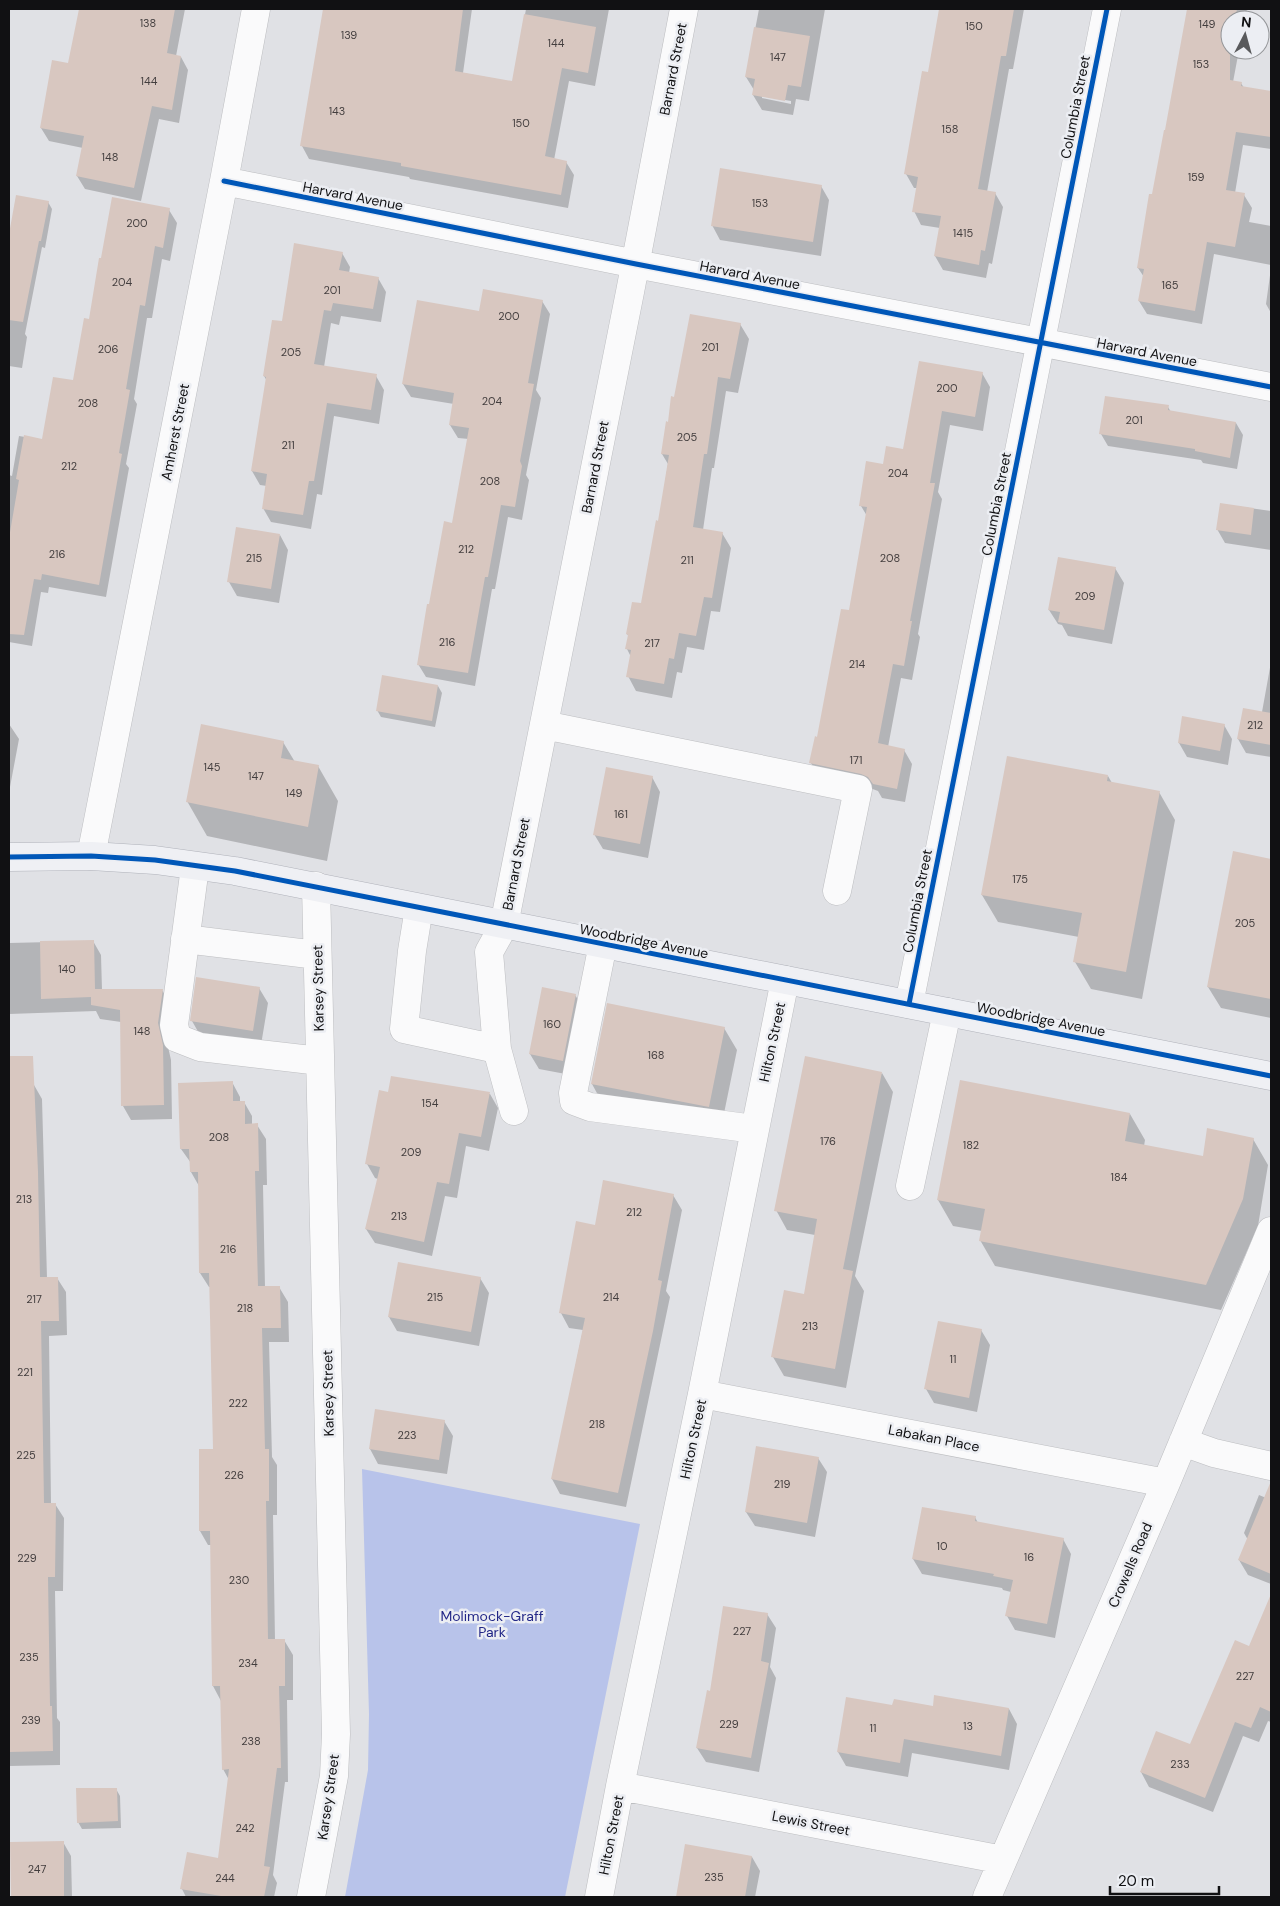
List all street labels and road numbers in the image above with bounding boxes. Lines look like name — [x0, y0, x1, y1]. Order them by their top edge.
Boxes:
street label: Barnard Street — [655, 21, 691, 117]
street label: Columbia Street — [1056, 54, 1094, 160]
street label: Harvard Avenue — [301, 177, 405, 215]
street label: Harvard Avenue — [698, 256, 802, 294]
street label: Harvard Avenue — [1095, 333, 1199, 371]
street label: Amherst Street — [157, 382, 193, 482]
street label: Barnard Street — [577, 419, 613, 515]
street label: Columbia Street — [977, 451, 1015, 557]
street label: Barnard Street — [498, 816, 534, 912]
street label: Columbia Street — [898, 848, 936, 954]
street label: Woodbridge Avenue — [578, 920, 710, 962]
street label: Karsey Street — [308, 945, 328, 1031]
street label: Woodbridge Avenue — [975, 998, 1107, 1040]
street label: Hilton Street — [755, 1000, 789, 1084]
street label: Karsey Street — [318, 1350, 338, 1436]
street label: Hilton Street — [676, 1397, 710, 1481]
street label: Labakan Place — [887, 1420, 981, 1456]
street label: Crowells Road — [1104, 1520, 1156, 1610]
street label: Karsey Street — [313, 1753, 343, 1841]
street label: Hilton Street — [594, 1794, 628, 1876]
street label: Lewis Street — [770, 1807, 852, 1839]

